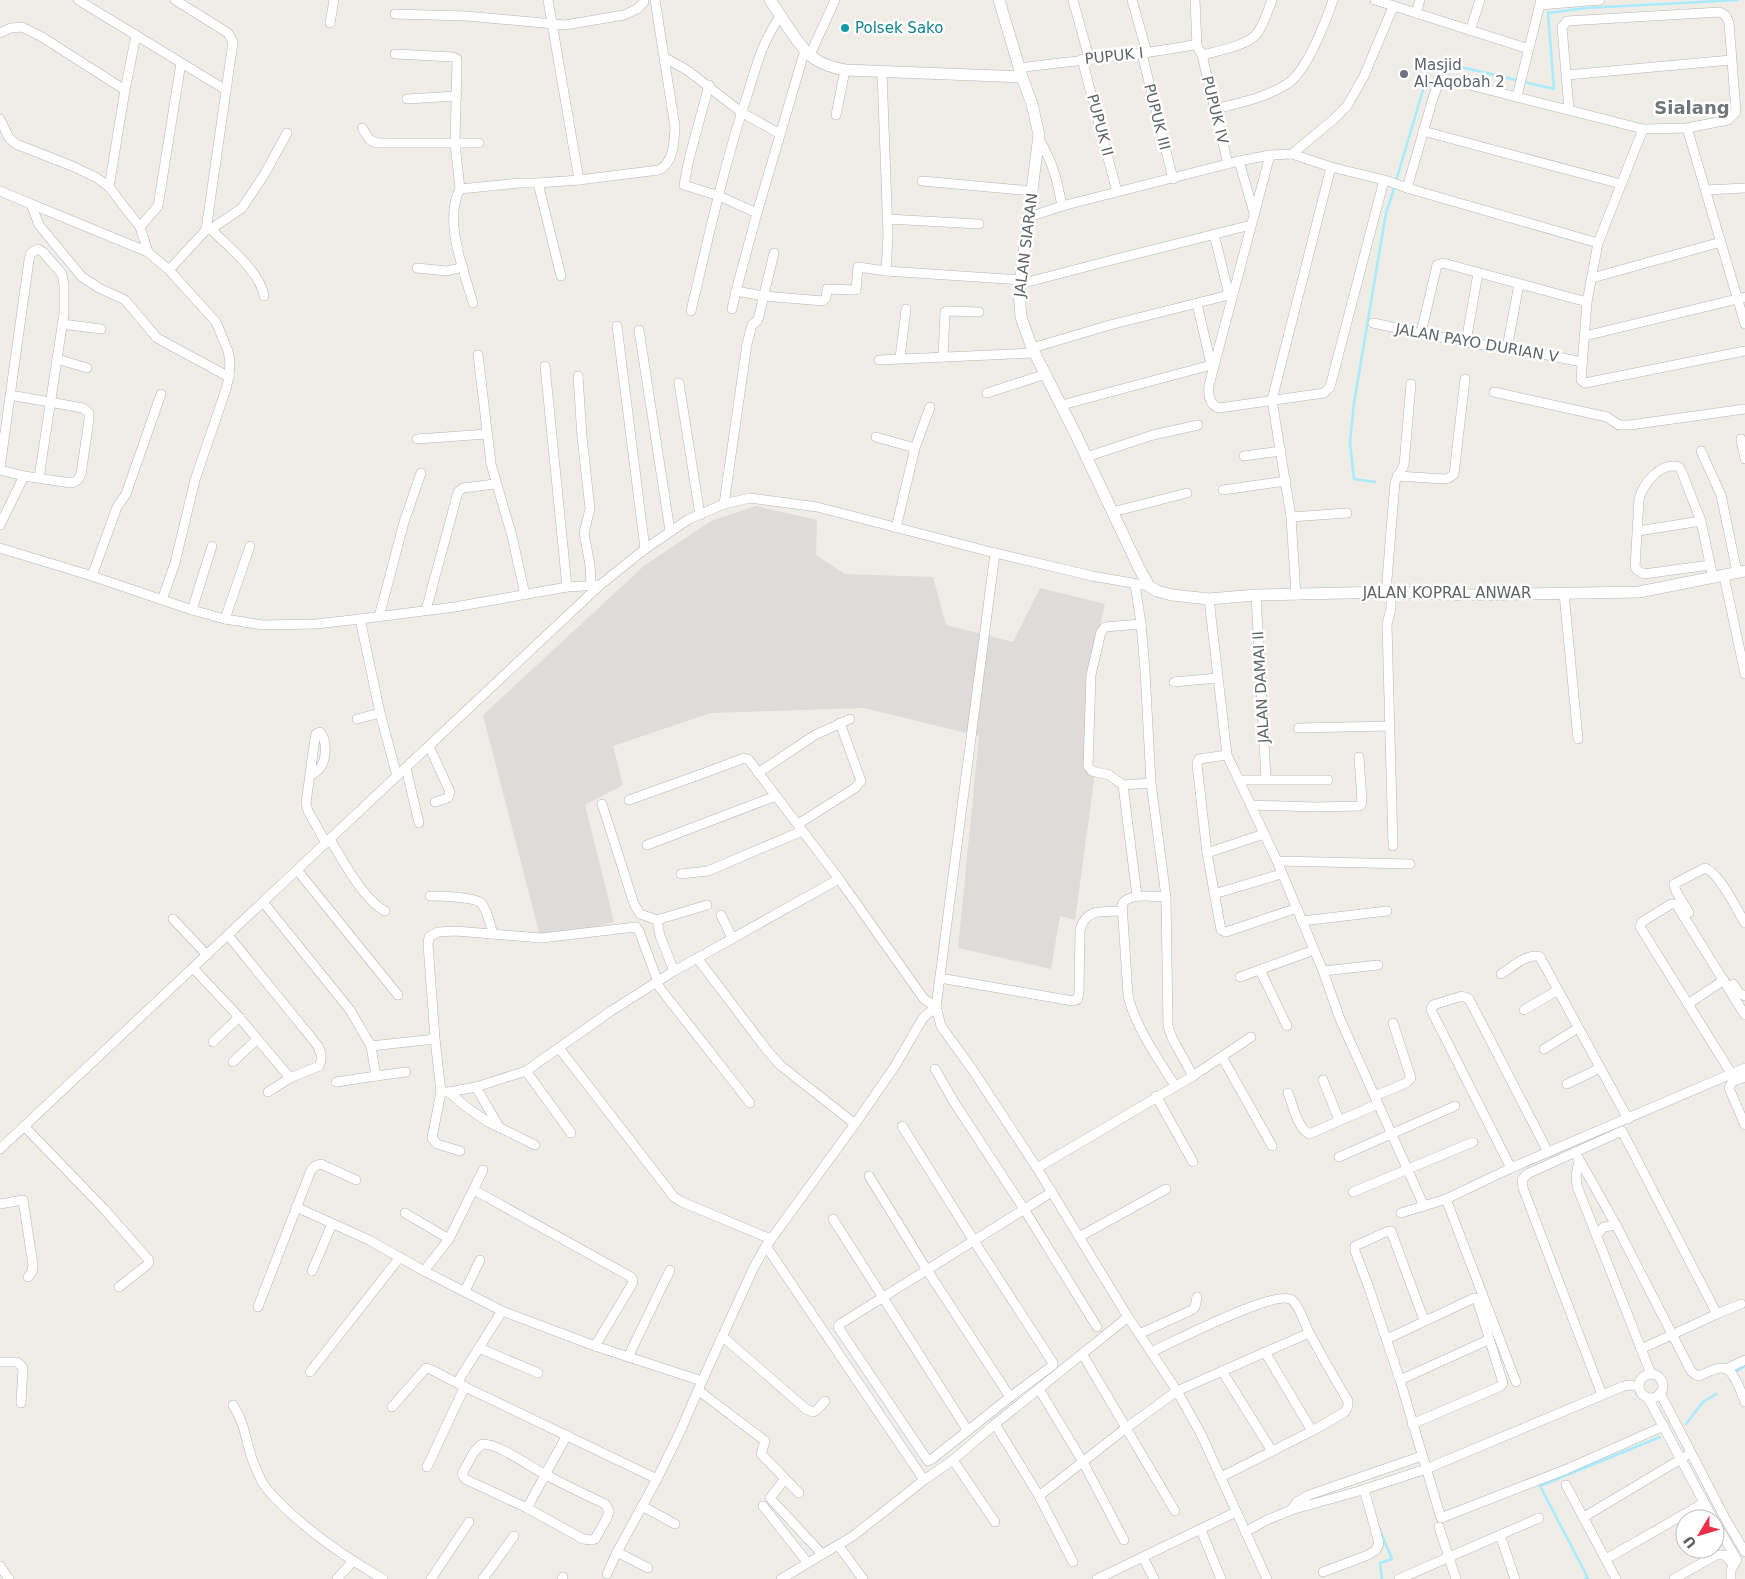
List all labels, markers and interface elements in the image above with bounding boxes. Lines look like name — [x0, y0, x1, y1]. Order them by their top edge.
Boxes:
place label: Polsek Sako — [855, 19, 943, 37]
marker: Polsek Sako — [839, 22, 851, 34]
street label: PUPUK I — [1084, 44, 1144, 68]
place label: Masjid Al-Aqobah 2 — [1414, 56, 1505, 91]
marker: Masjid Al-Aqobah 2 — [1398, 68, 1410, 80]
street label: PUPUK IV — [1198, 74, 1232, 147]
street label: PUPUK III — [1140, 82, 1174, 152]
street label: PUPUK II — [1083, 92, 1117, 158]
district label: Sialang — [1654, 97, 1730, 118]
street label: JALAN SIARAN — [1011, 192, 1041, 299]
street label: JALAN PAYO DURIAN V — [1393, 320, 1561, 366]
street label: JALAN KOPRAL ANWAR — [1362, 584, 1531, 602]
street label: JALAN DAMAI II — [1249, 631, 1273, 744]
north arrow — [1675, 1509, 1725, 1559]
text: U — [1680, 1533, 1700, 1551]

